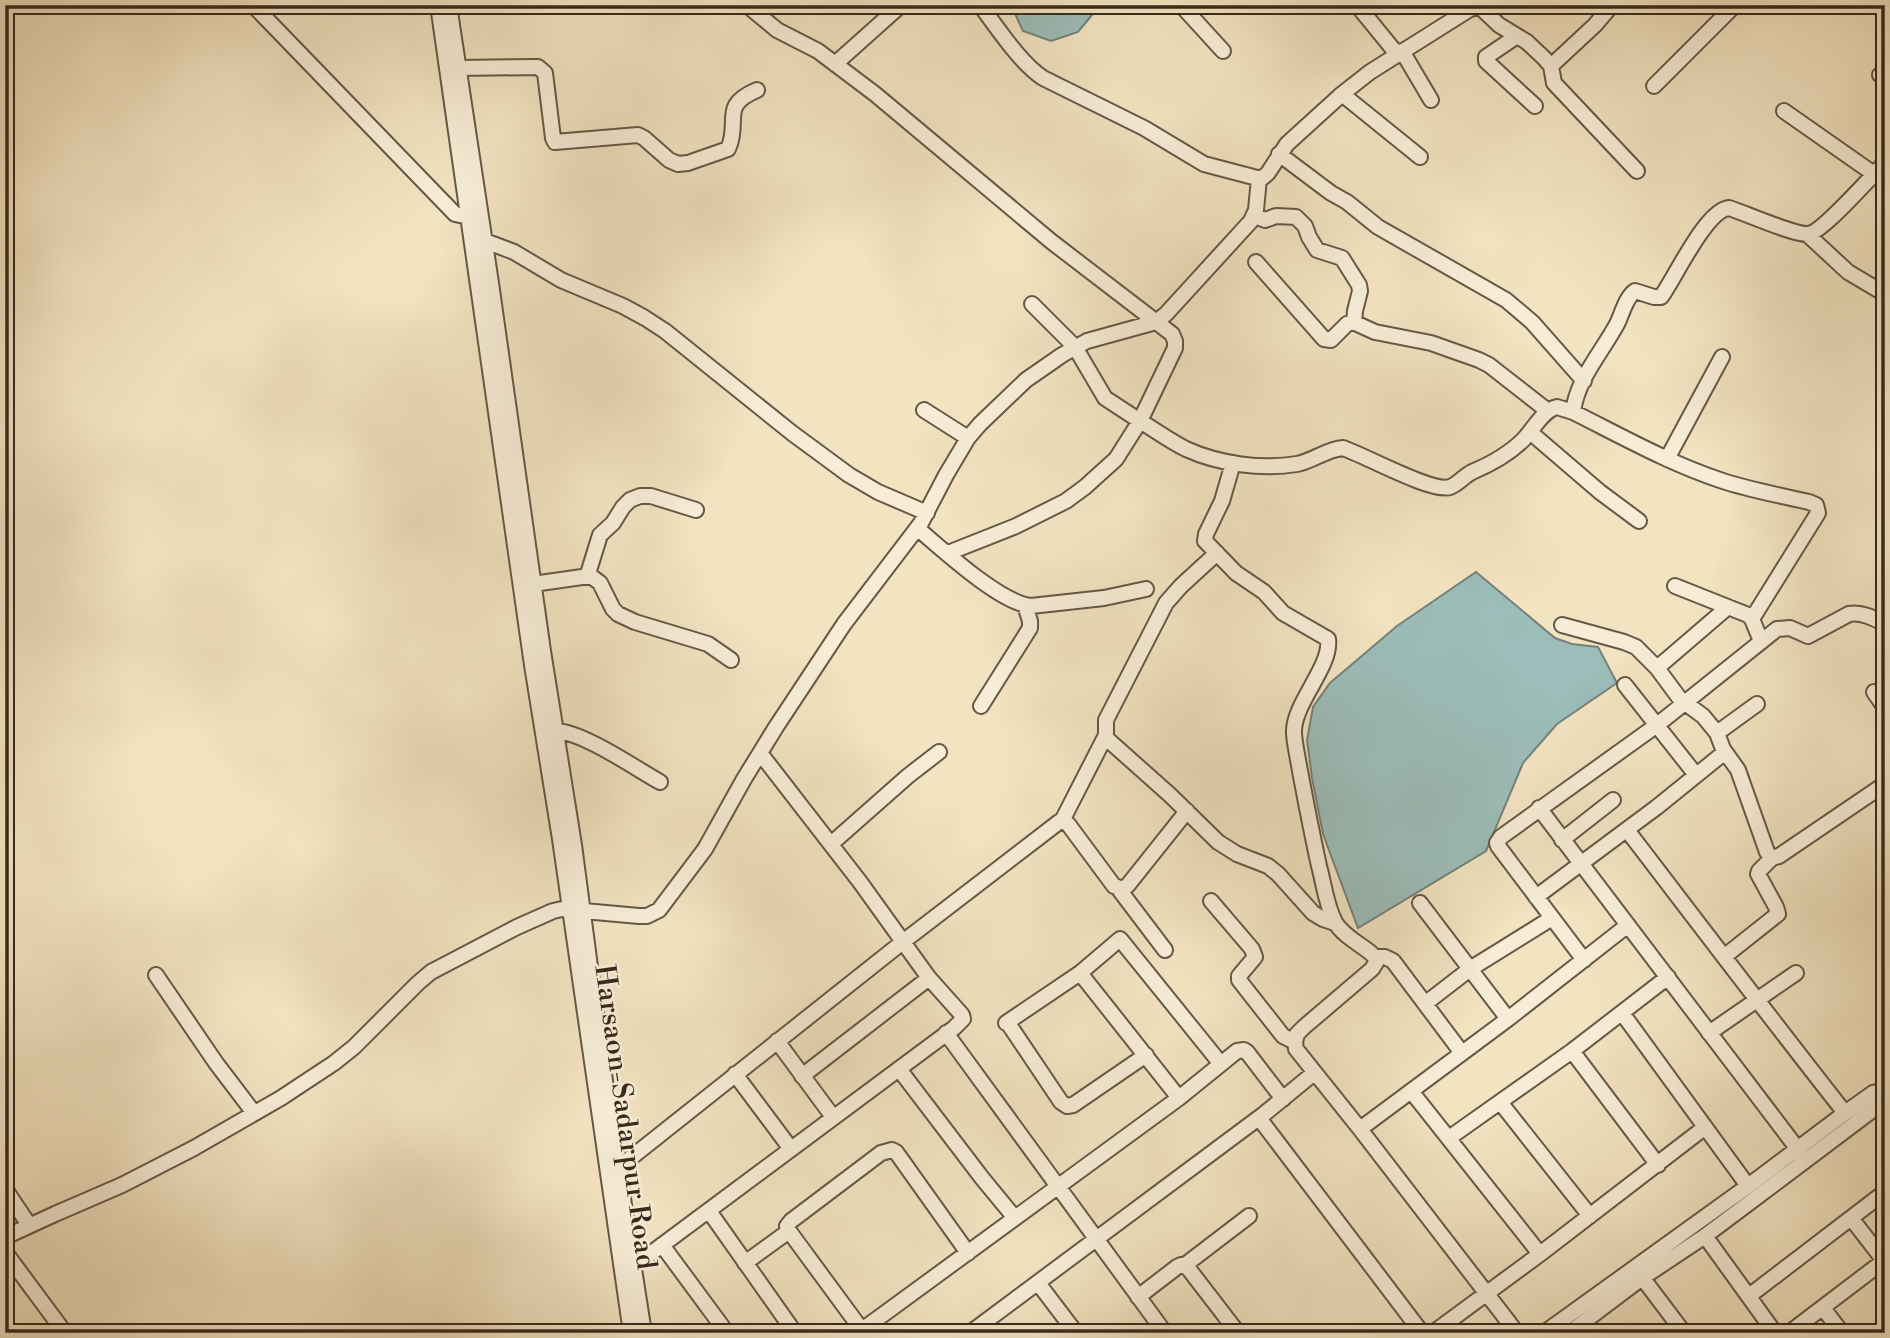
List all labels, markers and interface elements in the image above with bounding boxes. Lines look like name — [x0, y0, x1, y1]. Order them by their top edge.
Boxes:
street label: Harsaon-Sadarpur Road — [586, 962, 664, 1272]

